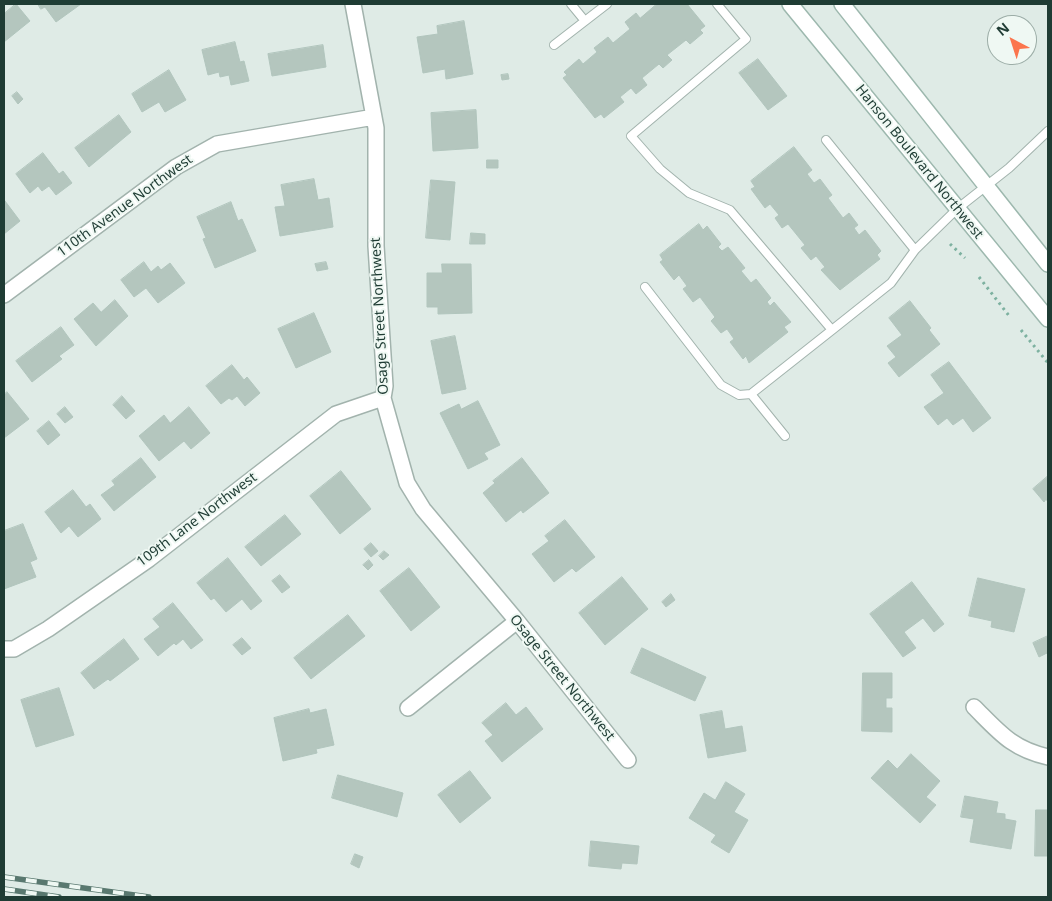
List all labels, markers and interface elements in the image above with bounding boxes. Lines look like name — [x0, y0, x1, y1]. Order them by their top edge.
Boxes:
north arrow — [987, 15, 1037, 65]
text: N — [992, 18, 1013, 40]
street label: Hanson Boulevard Northwest — [851, 81, 987, 243]
street label: 110th Avenue Northwest — [54, 151, 196, 261]
street label: Osage Street Northwest — [367, 237, 393, 395]
street label: 109th Lane Northwest — [134, 469, 260, 571]
street label: Osage Street Northwest — [506, 611, 618, 745]

